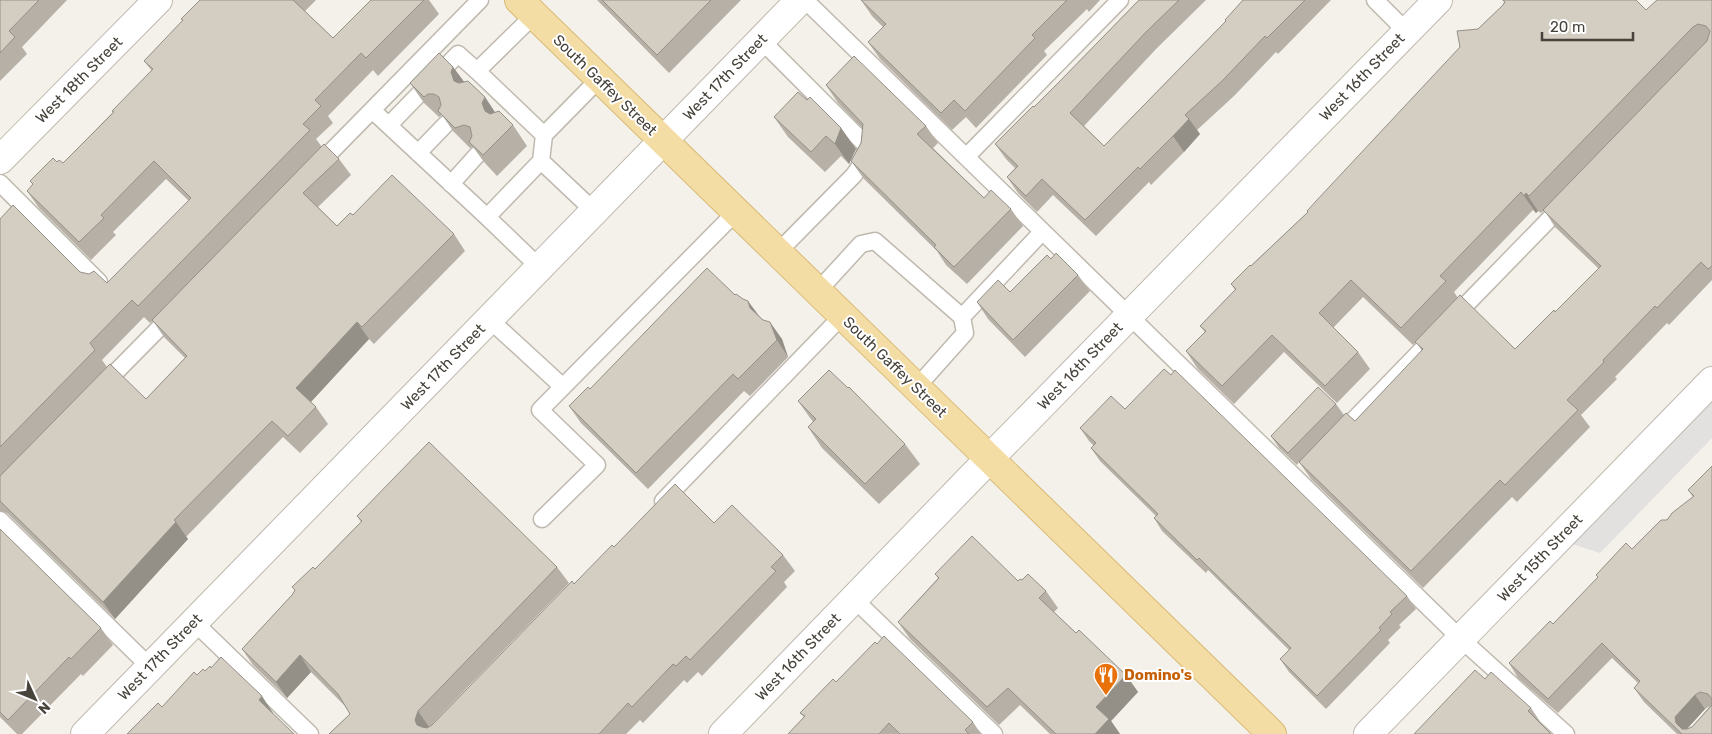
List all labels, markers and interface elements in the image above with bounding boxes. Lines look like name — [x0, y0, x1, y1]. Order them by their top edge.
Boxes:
scale bar — [1542, 10, 1633, 42]
text: 20 m — [1550, 18, 1585, 36]
street label: West 16th Street — [1316, 29, 1408, 125]
street label: West 17th Street — [679, 30, 771, 124]
street label: South Gaffey Street — [549, 31, 661, 139]
street label: West 18th Street — [32, 33, 126, 127]
street label: South Gaffey Street — [839, 313, 951, 421]
street label: West 16th Street — [1034, 318, 1126, 414]
street label: West 17th Street — [397, 320, 489, 414]
street label: West 15th Street — [1494, 510, 1586, 605]
street label: West 16th Street — [752, 609, 844, 705]
street label: West 17th Street — [114, 610, 206, 704]
restaurant icon: Domino's — [1093, 662, 1119, 696]
place label: Domino's — [1124, 666, 1192, 684]
north arrow — [10, 674, 60, 724]
text: N — [34, 698, 54, 717]

